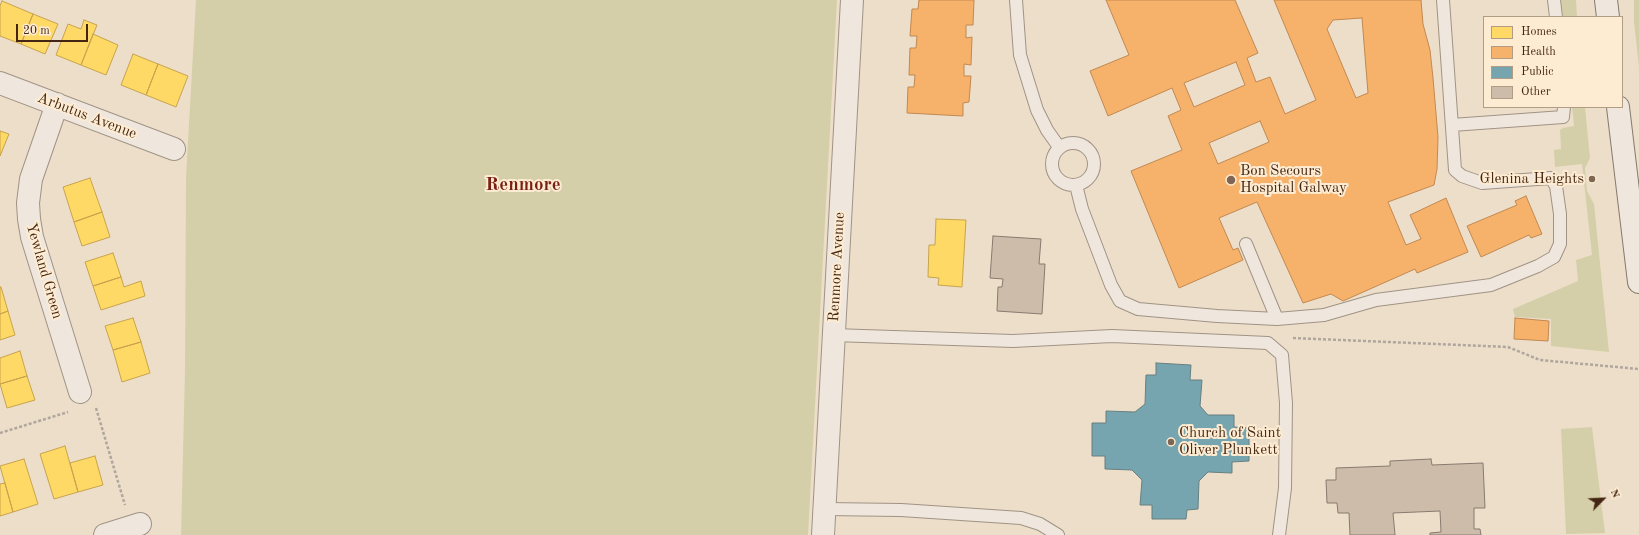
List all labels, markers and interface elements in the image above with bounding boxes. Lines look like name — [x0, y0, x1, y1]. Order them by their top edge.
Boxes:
scale bar — [18, 16, 90, 42]
legend — [1483, 16, 1623, 108]
text: 20 m — [23, 25, 50, 37]
text: Homes — [1521, 26, 1557, 38]
text: Health — [1521, 46, 1556, 58]
text: Public — [1521, 66, 1553, 78]
text: Other — [1521, 86, 1551, 98]
street label: Arbutus Avenue — [35, 89, 139, 143]
place label: Bon Secours Hospital Galway — [1240, 162, 1347, 197]
place label: Glenina Heights — [1480, 170, 1584, 188]
district label: Renmore — [485, 174, 561, 196]
marker: Bon Secours Hospital Galway — [1225, 174, 1237, 186]
marker: Glenina Heights — [1587, 174, 1597, 184]
street label: Renmore Avenue — [825, 212, 849, 322]
street label: Yewland Green — [22, 221, 66, 321]
place label: Church of Saint Oliver Plunkett — [1179, 424, 1281, 459]
marker: Church of Saint Oliver Plunkett — [1166, 437, 1176, 447]
north arrow — [1583, 479, 1623, 519]
text: N — [1608, 488, 1621, 500]

